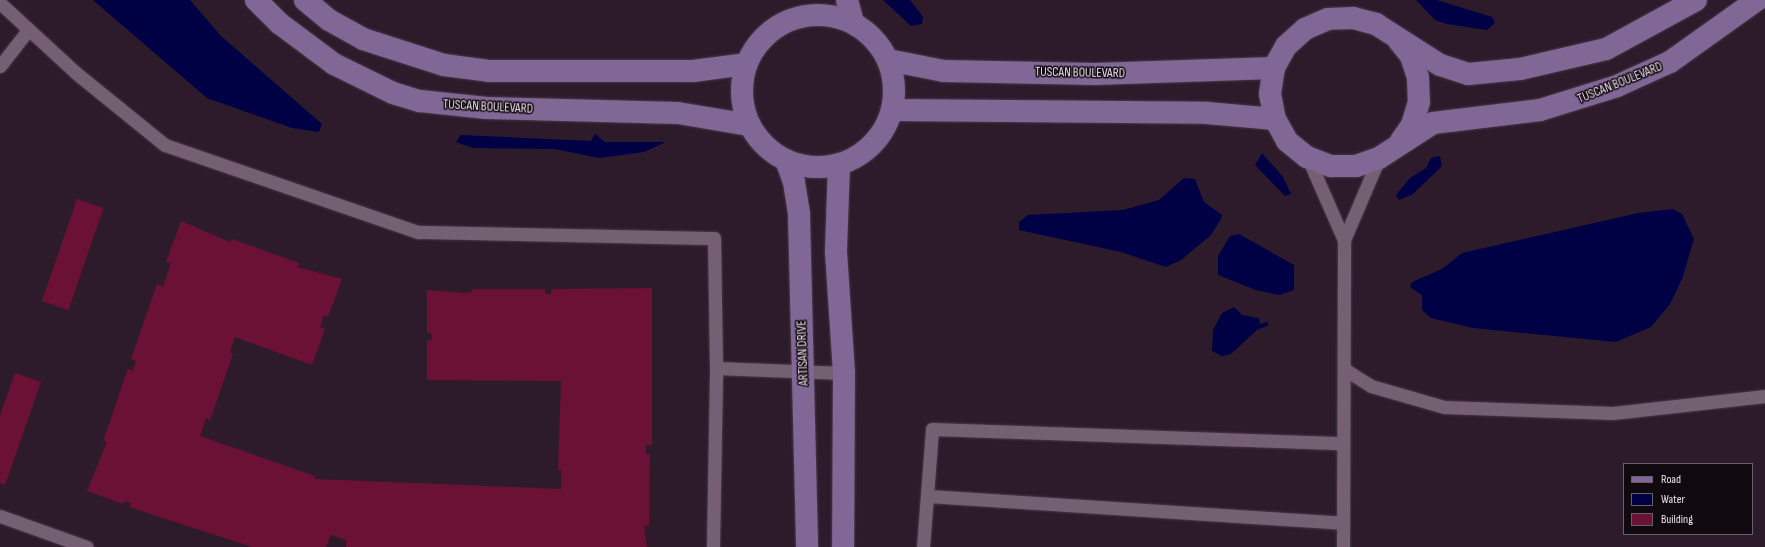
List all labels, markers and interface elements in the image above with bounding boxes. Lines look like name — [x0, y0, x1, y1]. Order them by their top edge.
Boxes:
street label: TUSCAN BOULEVARD — [1575, 59, 1665, 107]
street label: TUSCAN BOULEVARD — [1035, 64, 1125, 82]
street label: TUSCAN BOULEVARD — [443, 97, 533, 117]
street label: ARTISAN DRIVE — [794, 320, 812, 386]
legend — [1623, 463, 1753, 535]
text: Road — [1661, 472, 1681, 487]
text: Water — [1661, 492, 1685, 507]
text: Building — [1661, 512, 1693, 527]

